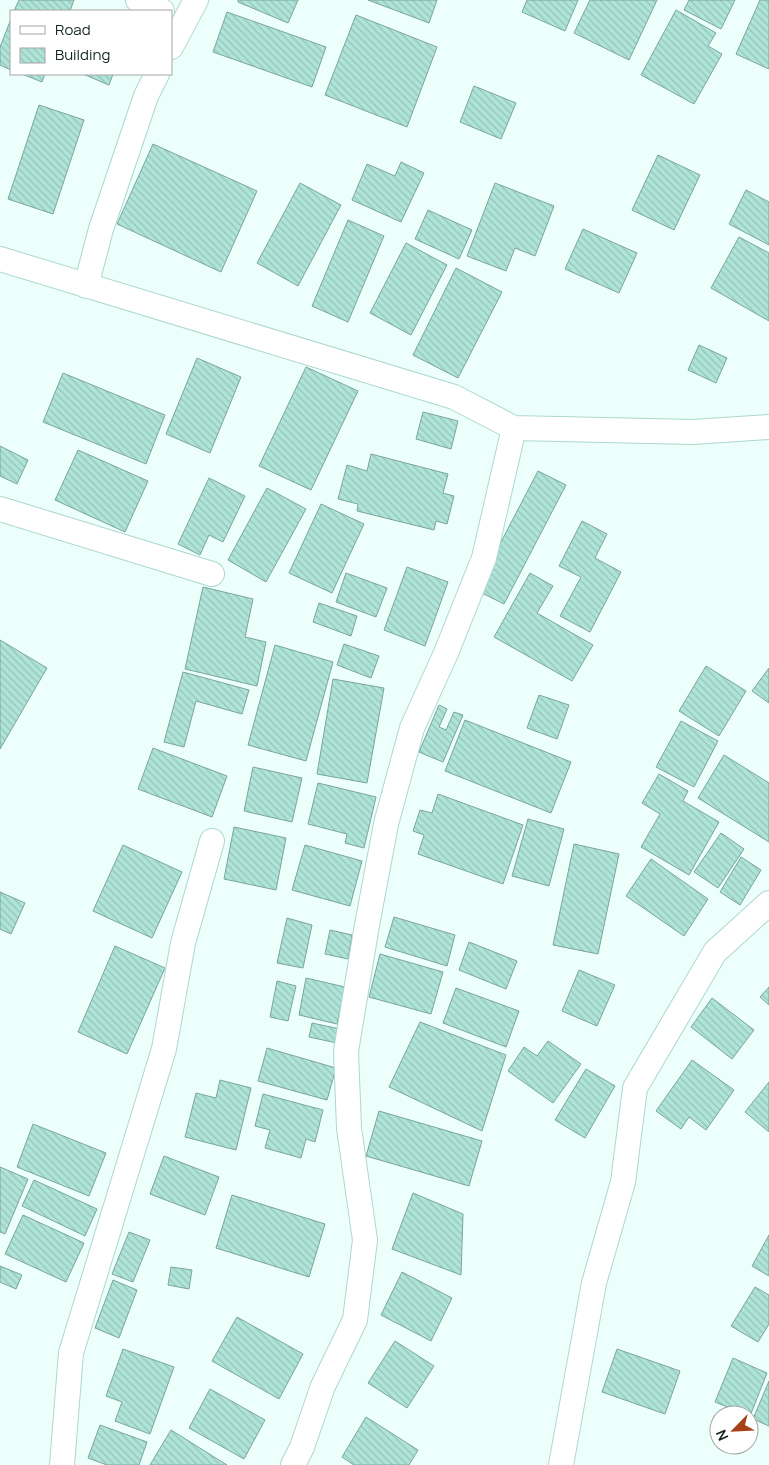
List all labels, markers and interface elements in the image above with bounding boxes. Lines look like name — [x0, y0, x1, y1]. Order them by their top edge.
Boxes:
legend — [10, 10, 172, 75]
text: Road — [55, 19, 91, 40]
text: Building — [55, 44, 110, 65]
north arrow — [709, 1405, 759, 1455]
text: N — [711, 1427, 732, 1444]

